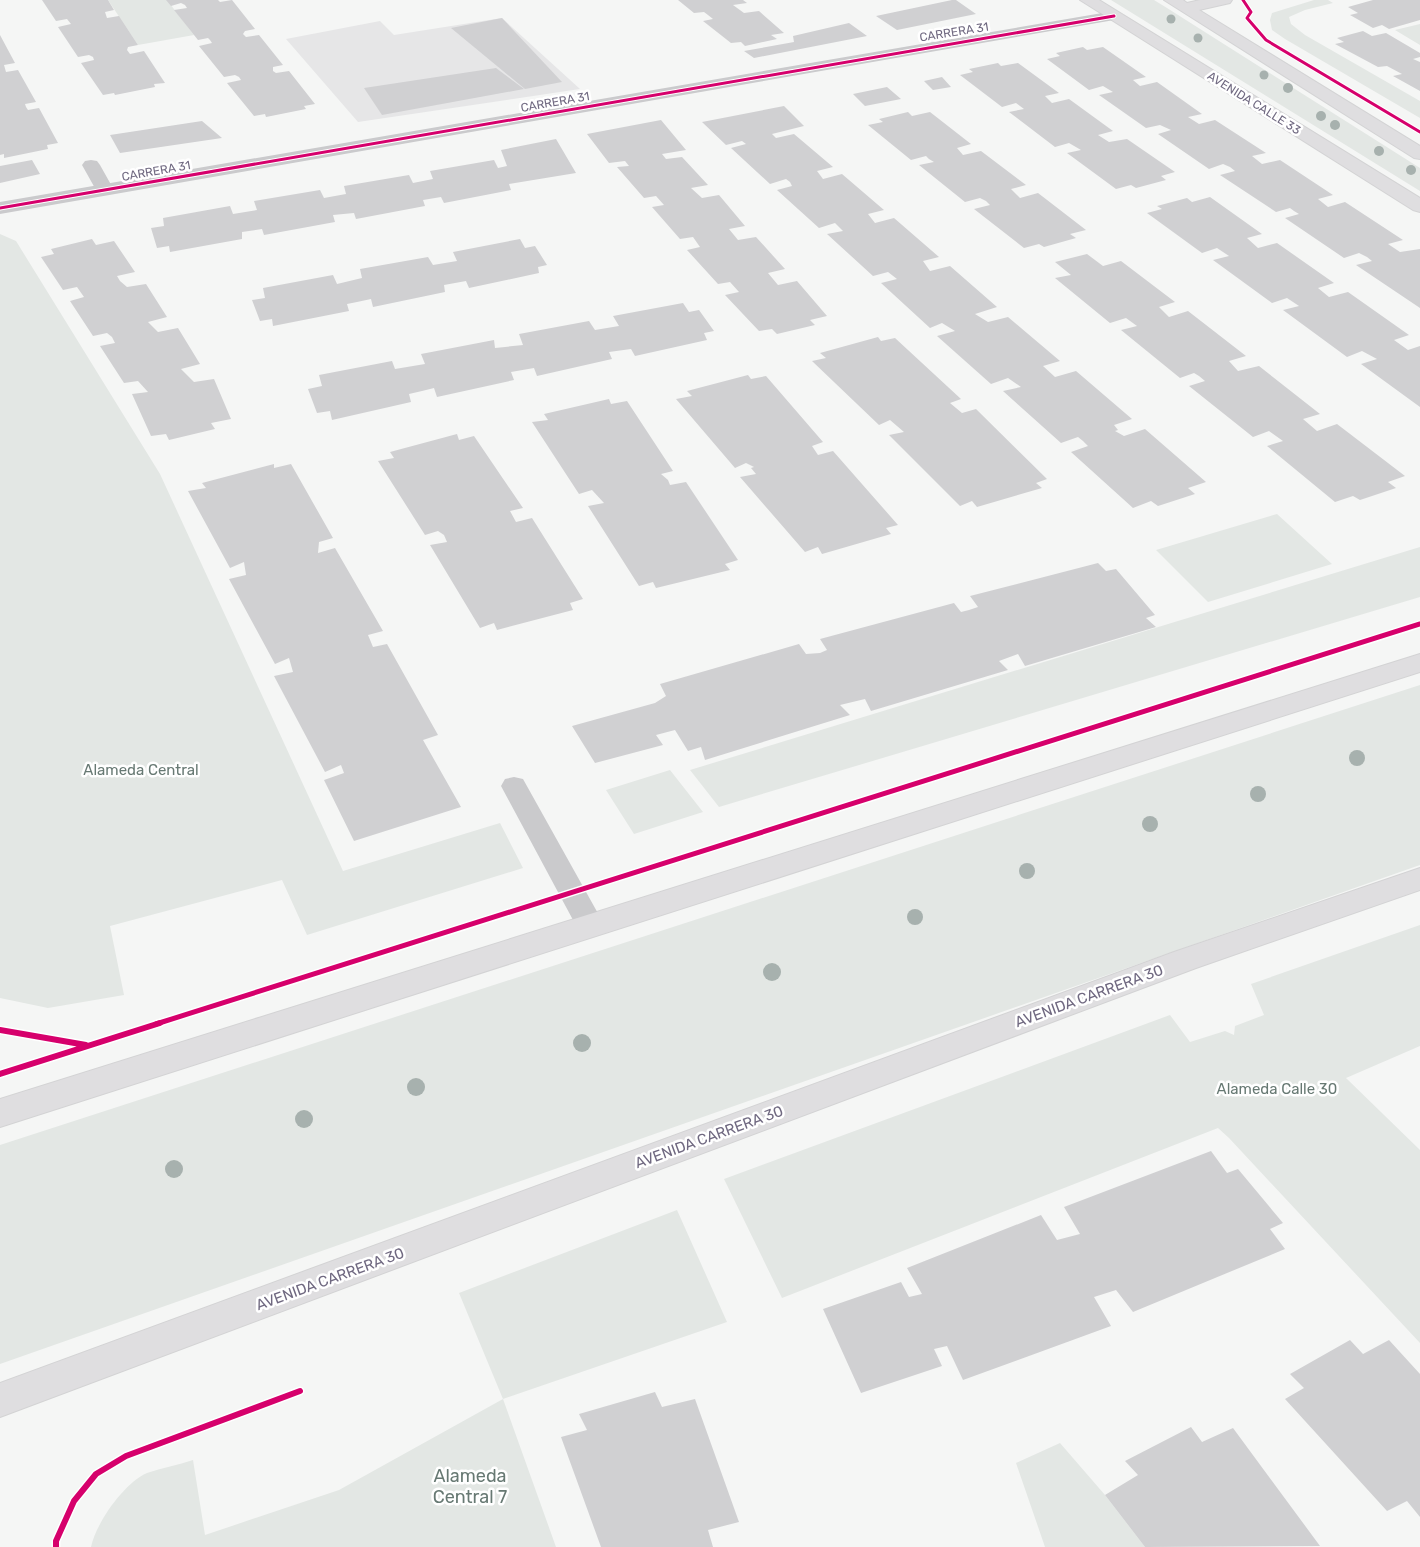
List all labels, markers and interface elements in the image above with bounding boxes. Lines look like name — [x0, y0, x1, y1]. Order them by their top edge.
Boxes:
street label: CARRERA 31 — [919, 20, 989, 44]
street label: AVENIDA CALLE 33 — [1205, 69, 1303, 137]
street label: CARRERA 31 — [520, 89, 590, 115]
street label: CARRERA 31 — [121, 158, 191, 184]
park label: Alameda Central — [83, 761, 199, 779]
street label: AVENIDA CARRERA 30 — [1012, 961, 1166, 1031]
park label: Alameda Calle 30 — [1217, 1080, 1337, 1098]
street label: AVENIDA CARRERA 30 — [632, 1102, 786, 1172]
street label: AVENIDA CARRERA 30 — [253, 1244, 407, 1314]
park label: Alameda Central 7 — [433, 1465, 507, 1508]

